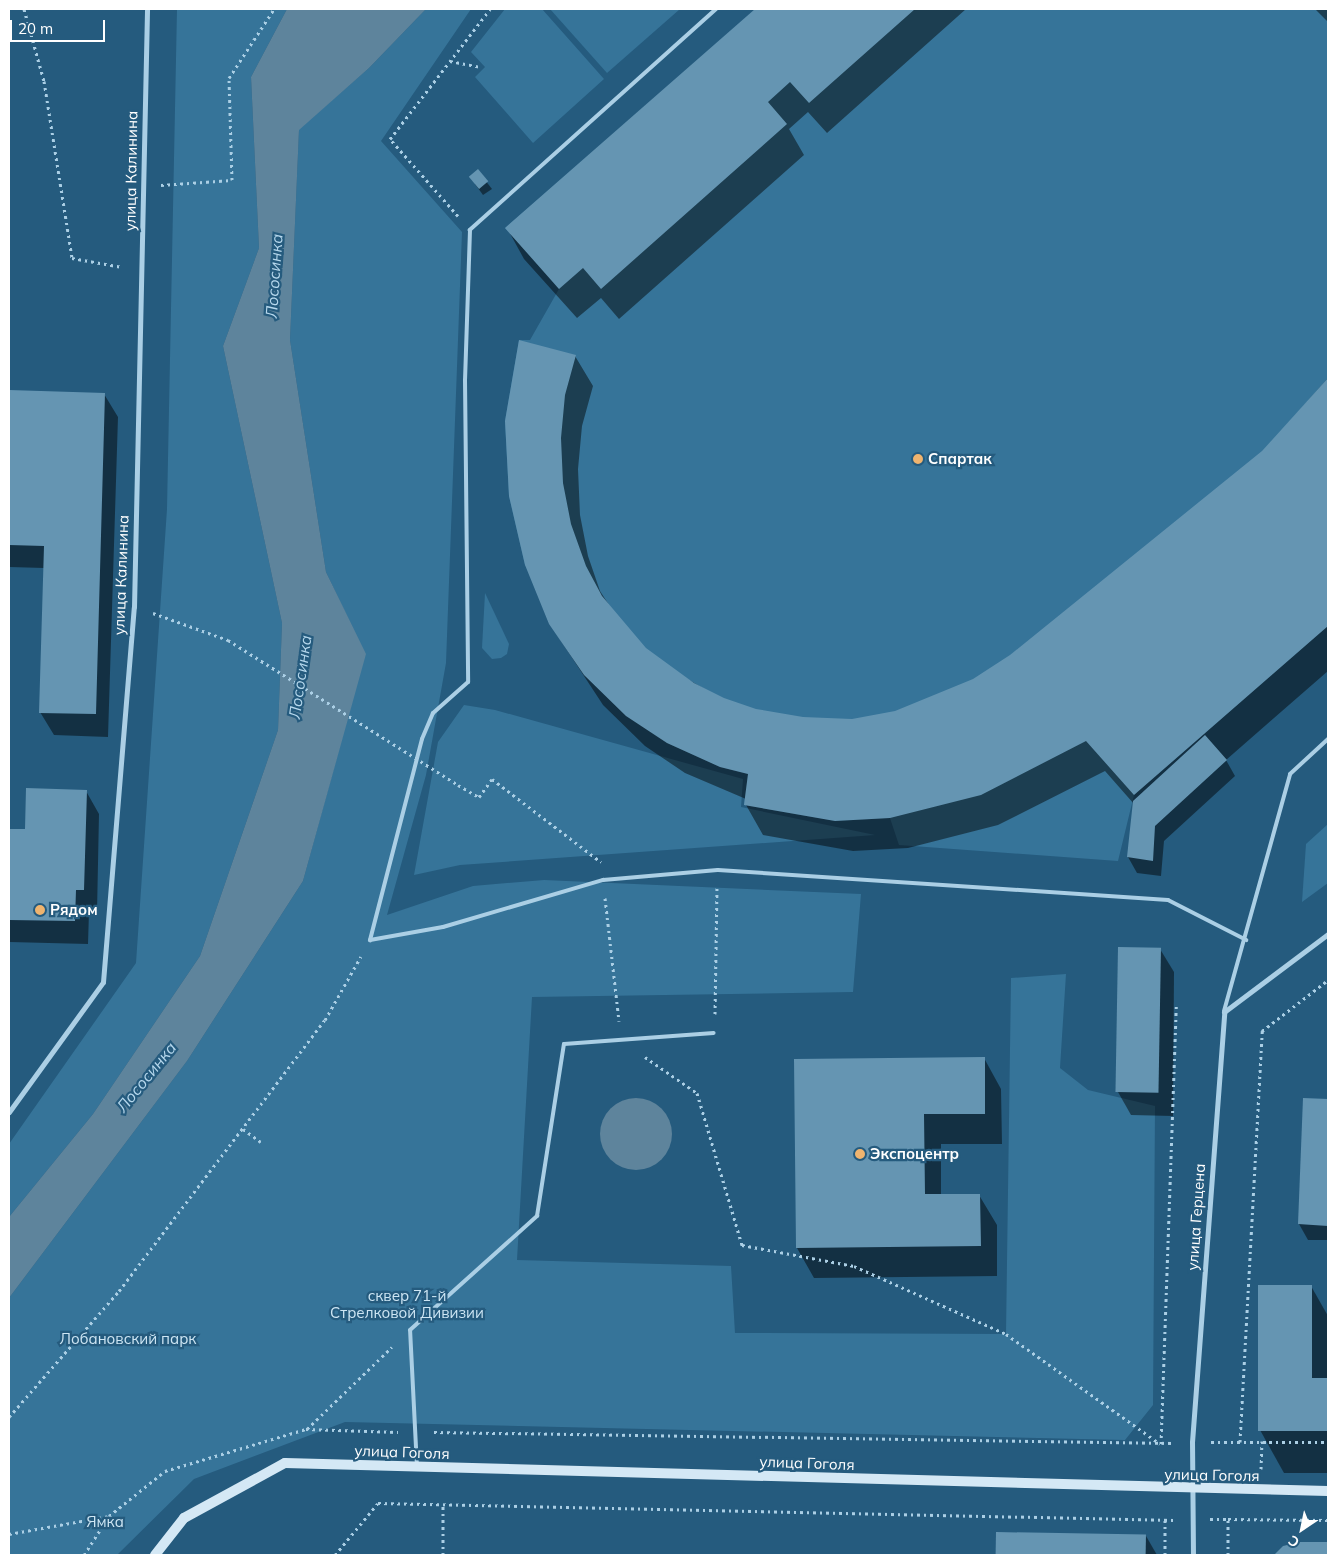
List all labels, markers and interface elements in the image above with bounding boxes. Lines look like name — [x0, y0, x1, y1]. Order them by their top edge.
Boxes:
scale bar — [12, 10, 108, 42]
text: 20 m — [18, 19, 53, 38]
street label: улица Калинина — [121, 111, 141, 231]
water label: Лососинка — [261, 233, 287, 319]
place label: Спартак — [928, 450, 992, 468]
marker: Спартак — [912, 453, 924, 465]
street label: улица Калинина — [110, 515, 132, 635]
water label: Лососинка — [285, 634, 315, 720]
place label: Рядом — [50, 901, 98, 919]
marker: Рядом — [34, 904, 46, 916]
water label: Лососинка — [112, 1038, 180, 1116]
place label: Экспоцентр — [870, 1145, 959, 1163]
marker: Экспоцентр — [854, 1148, 866, 1160]
street label: улица Герцена — [1183, 1163, 1209, 1271]
park label: сквер 71-й Стрелковой Дивизии — [330, 1286, 484, 1321]
park label: Лобановский парк — [60, 1330, 196, 1348]
street label: улица Гоголя — [354, 1441, 450, 1463]
street label: улица Гоголя — [759, 1452, 855, 1474]
street label: улица Гоголя — [1164, 1465, 1260, 1485]
north arrow — [1277, 1504, 1327, 1554]
park label: Ямка — [86, 1513, 124, 1531]
text: С — [1285, 1531, 1303, 1552]

